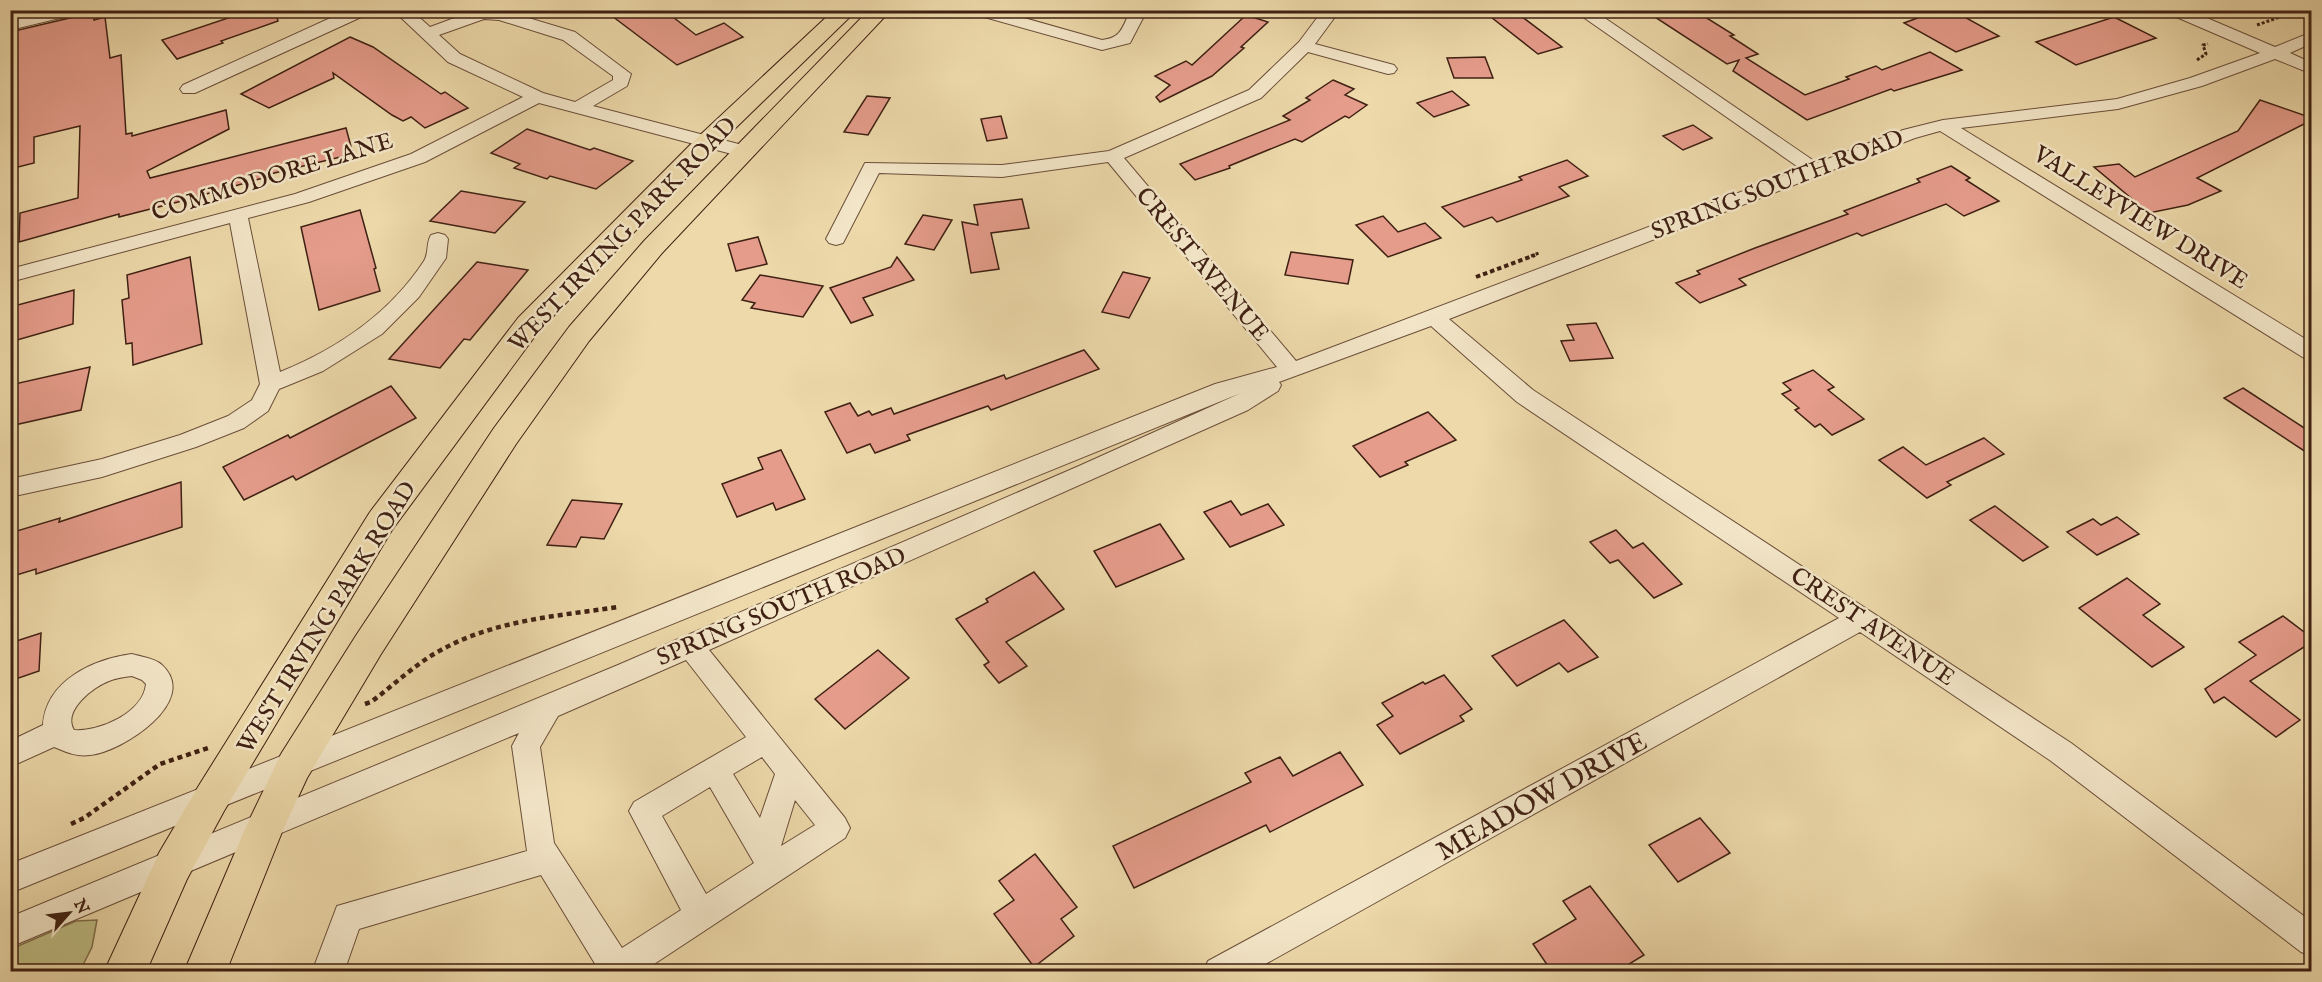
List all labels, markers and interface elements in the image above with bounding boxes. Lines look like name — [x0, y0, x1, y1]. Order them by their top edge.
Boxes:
street label: WEST IRVING PARK ROAD — [502, 111, 744, 359]
street label: SPRING SOUTH ROAD — [1647, 123, 1908, 248]
street label: COMMODORE LANE — [148, 126, 397, 229]
street label: VALLEYVIEW DRIVE — [2026, 139, 2254, 297]
street label: CREST AVENUE — [1128, 181, 1275, 349]
street label: WEST IRVING PARK ROAD — [230, 476, 424, 760]
street label: SPRING SOUTH ROAD — [652, 541, 911, 674]
street label: CREST AVENUE — [1784, 561, 1960, 694]
street label: MEADOW DRIVE — [1431, 725, 1654, 870]
north arrow — [39, 883, 99, 943]
text: N — [68, 895, 93, 918]

